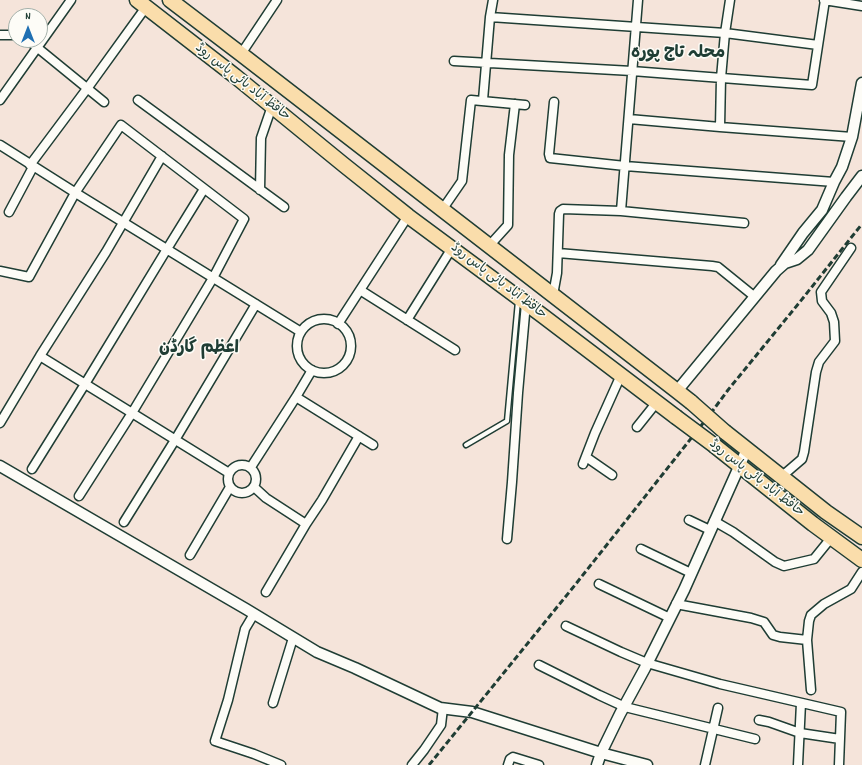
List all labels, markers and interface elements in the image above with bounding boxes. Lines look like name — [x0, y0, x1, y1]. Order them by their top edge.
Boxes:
north arrow — [8, 8, 48, 48]
text: N — [25, 9, 31, 25]
street label: حافظ آباد بائی پاس روڈ — [191, 41, 293, 125]
district label: محلہ تاج پورہ — [631, 45, 725, 65]
street label: حافظ آباد بائی پاس روڈ — [447, 241, 549, 323]
district label: اعظم گارڈن — [159, 340, 239, 360]
street label: حافظ آباد بائی پاس روڈ — [705, 437, 807, 521]

